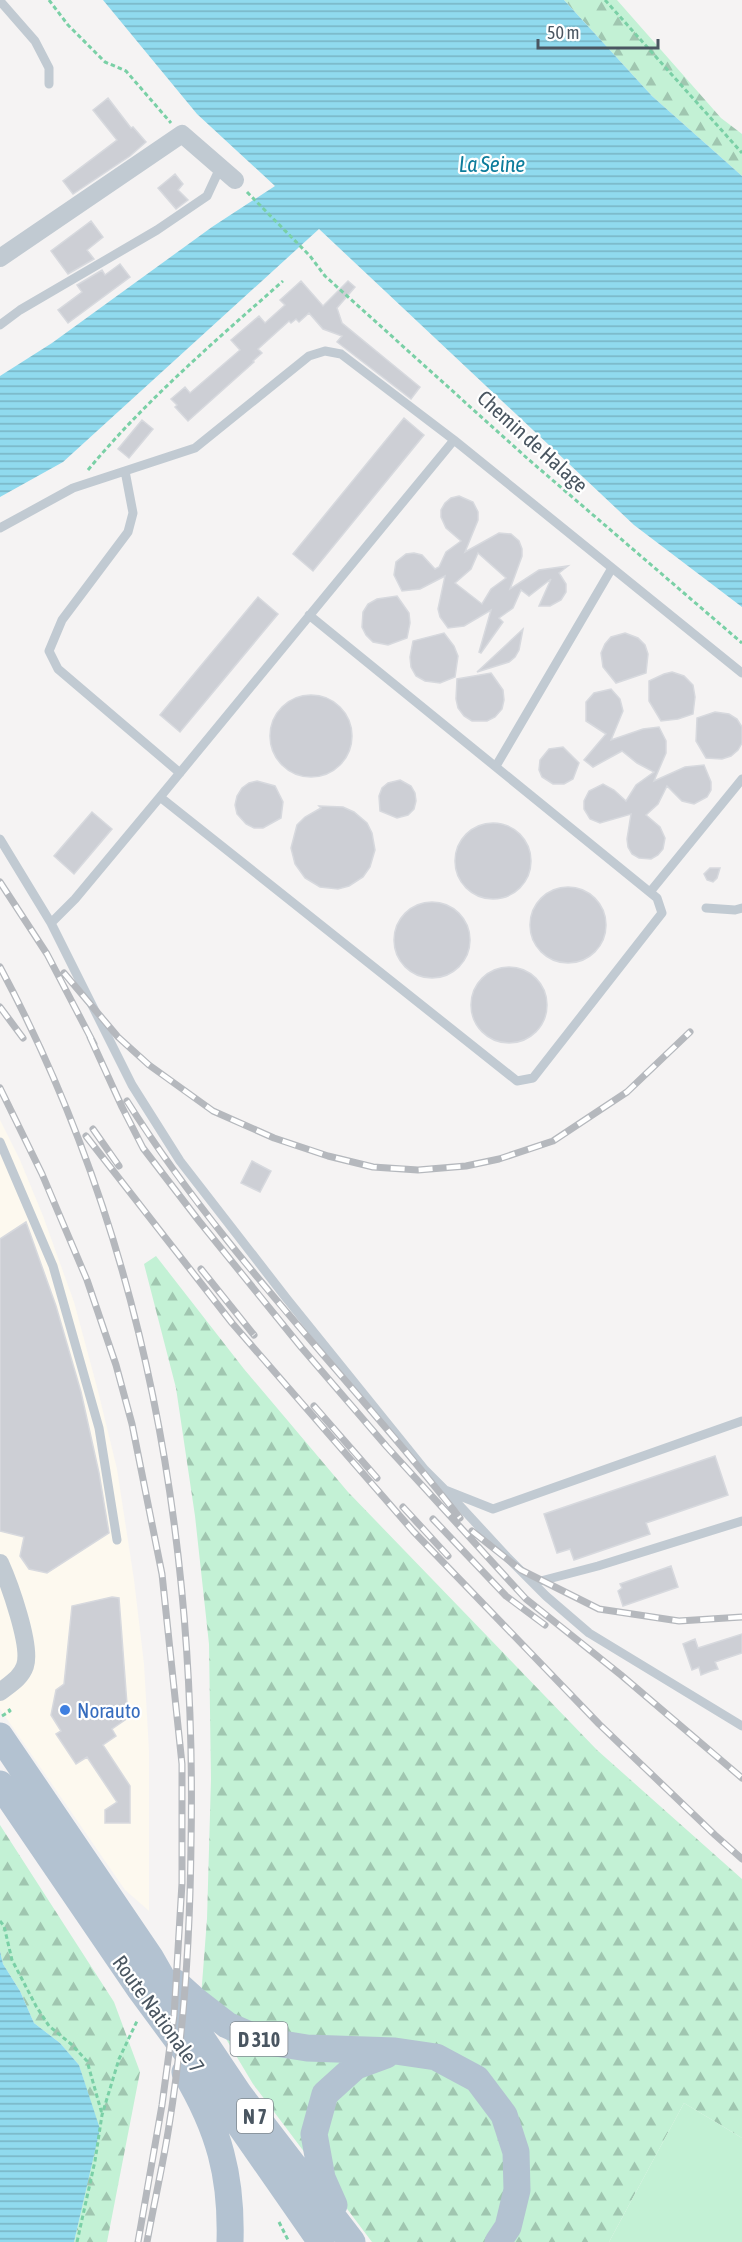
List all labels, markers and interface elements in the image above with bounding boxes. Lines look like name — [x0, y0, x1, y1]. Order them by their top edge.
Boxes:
scale bar — [538, 12, 658, 50]
text: 50 m — [547, 22, 579, 43]
water label: La Seine — [459, 151, 525, 177]
street label: Chemin de Halage — [473, 385, 593, 497]
place label: Norauto — [77, 1698, 141, 1722]
marker: Norauto — [58, 1703, 72, 1717]
street label: Route Nationale 7 — [108, 1951, 210, 2077]
road number: D 310 — [230, 2022, 288, 2056]
road number: N 7 — [237, 2099, 273, 2133]

